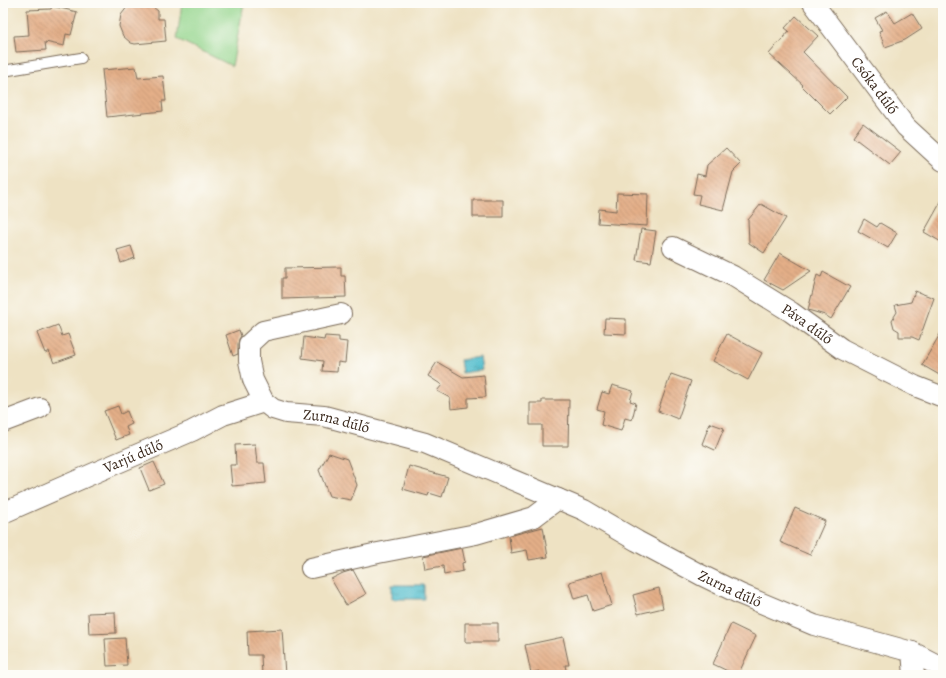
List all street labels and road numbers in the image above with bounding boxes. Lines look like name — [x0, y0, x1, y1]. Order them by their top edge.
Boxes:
street label: Csóka dűlő — [847, 52, 903, 118]
street label: Páva dűlő — [778, 299, 837, 349]
street label: Zurna dűlő — [302, 404, 372, 438]
street label: Varjú dűlő — [99, 435, 166, 478]
street label: Zurna dűlő — [695, 565, 765, 612]

